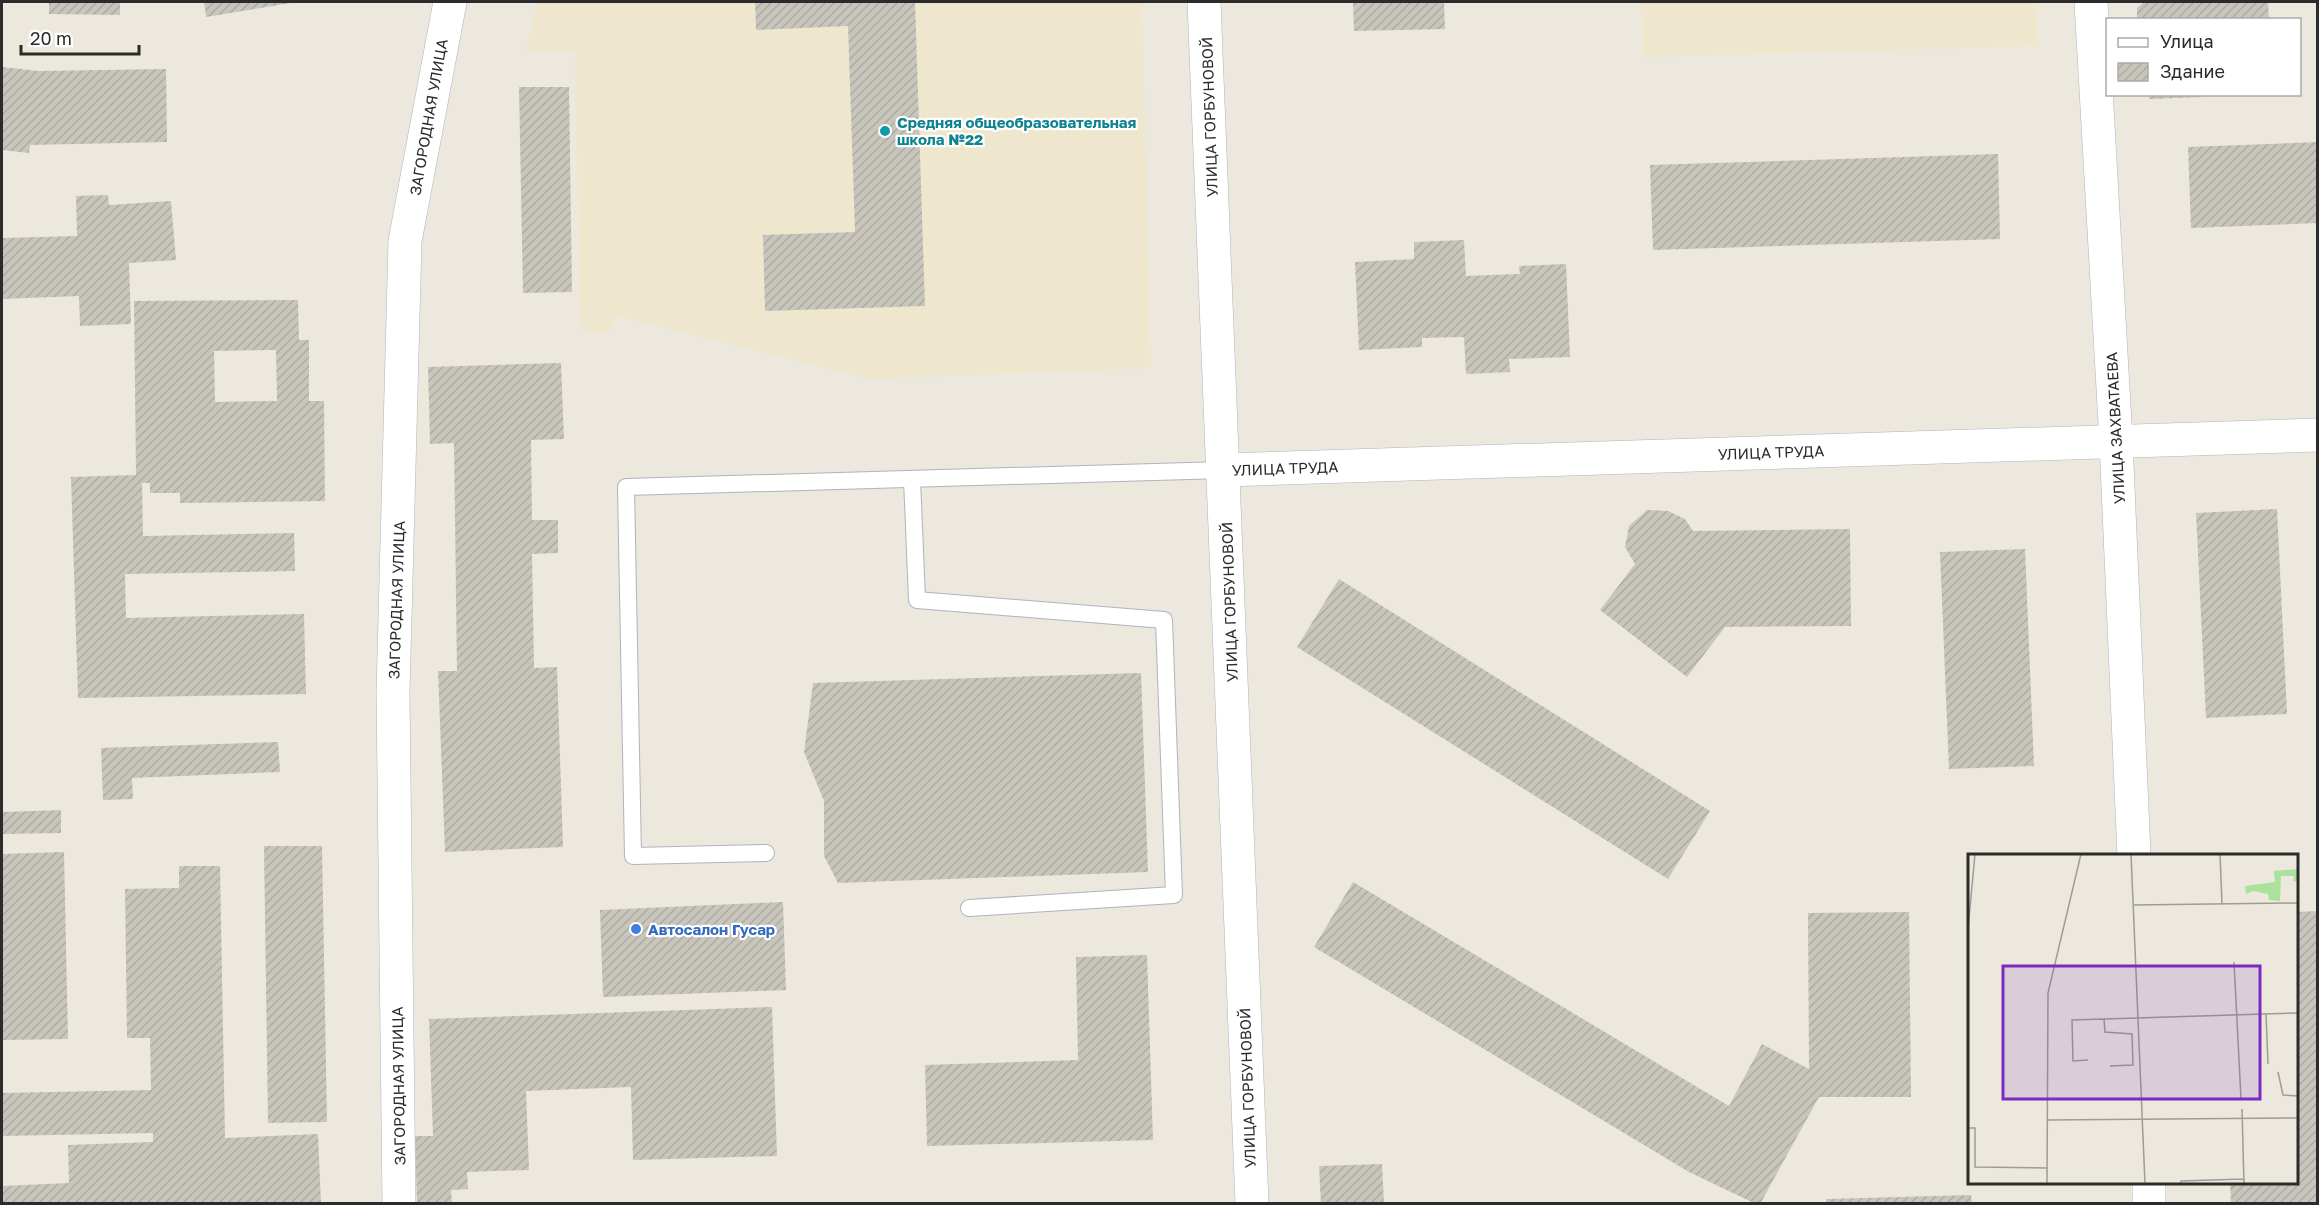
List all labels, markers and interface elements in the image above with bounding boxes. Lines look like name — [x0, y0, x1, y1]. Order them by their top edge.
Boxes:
scale bar — [21, 18, 140, 56]
legend — [2106, 18, 2301, 96]
text: 20 m — [30, 27, 72, 49]
text: Улица — [2160, 30, 2214, 52]
street label: УЛИЦА ГОРБУНОВОЙ — [1197, 36, 1221, 198]
street label: ЗАГОРОДНАЯ УЛИЦА — [405, 37, 451, 197]
text: Здание — [2160, 60, 2225, 82]
place label: Средняя общеобразовательная школа №22 — [897, 113, 1137, 148]
marker: Средняя общеобразовательная школа №22 — [878, 124, 892, 138]
street label: УЛИЦА ЗАХВАТАЕВА — [2102, 352, 2128, 504]
street label: УЛИЦА ТРУДА — [1717, 441, 1825, 463]
street label: УЛИЦА ТРУДА — [1231, 457, 1339, 479]
street label: ЗАГОРОДНАЯ УЛИЦА — [384, 520, 408, 680]
street label: УЛИЦА ГОРБУНОВОЙ — [1217, 521, 1241, 683]
inset map — [1968, 854, 2298, 1184]
place label: Автосалон Гусар — [648, 920, 775, 938]
marker: Автосалон Гусар — [629, 922, 643, 936]
street label: ЗАГОРОДНАЯ УЛИЦА — [388, 1007, 408, 1165]
street label: УЛИЦА ГОРБУНОВОЙ — [1235, 1007, 1259, 1169]

